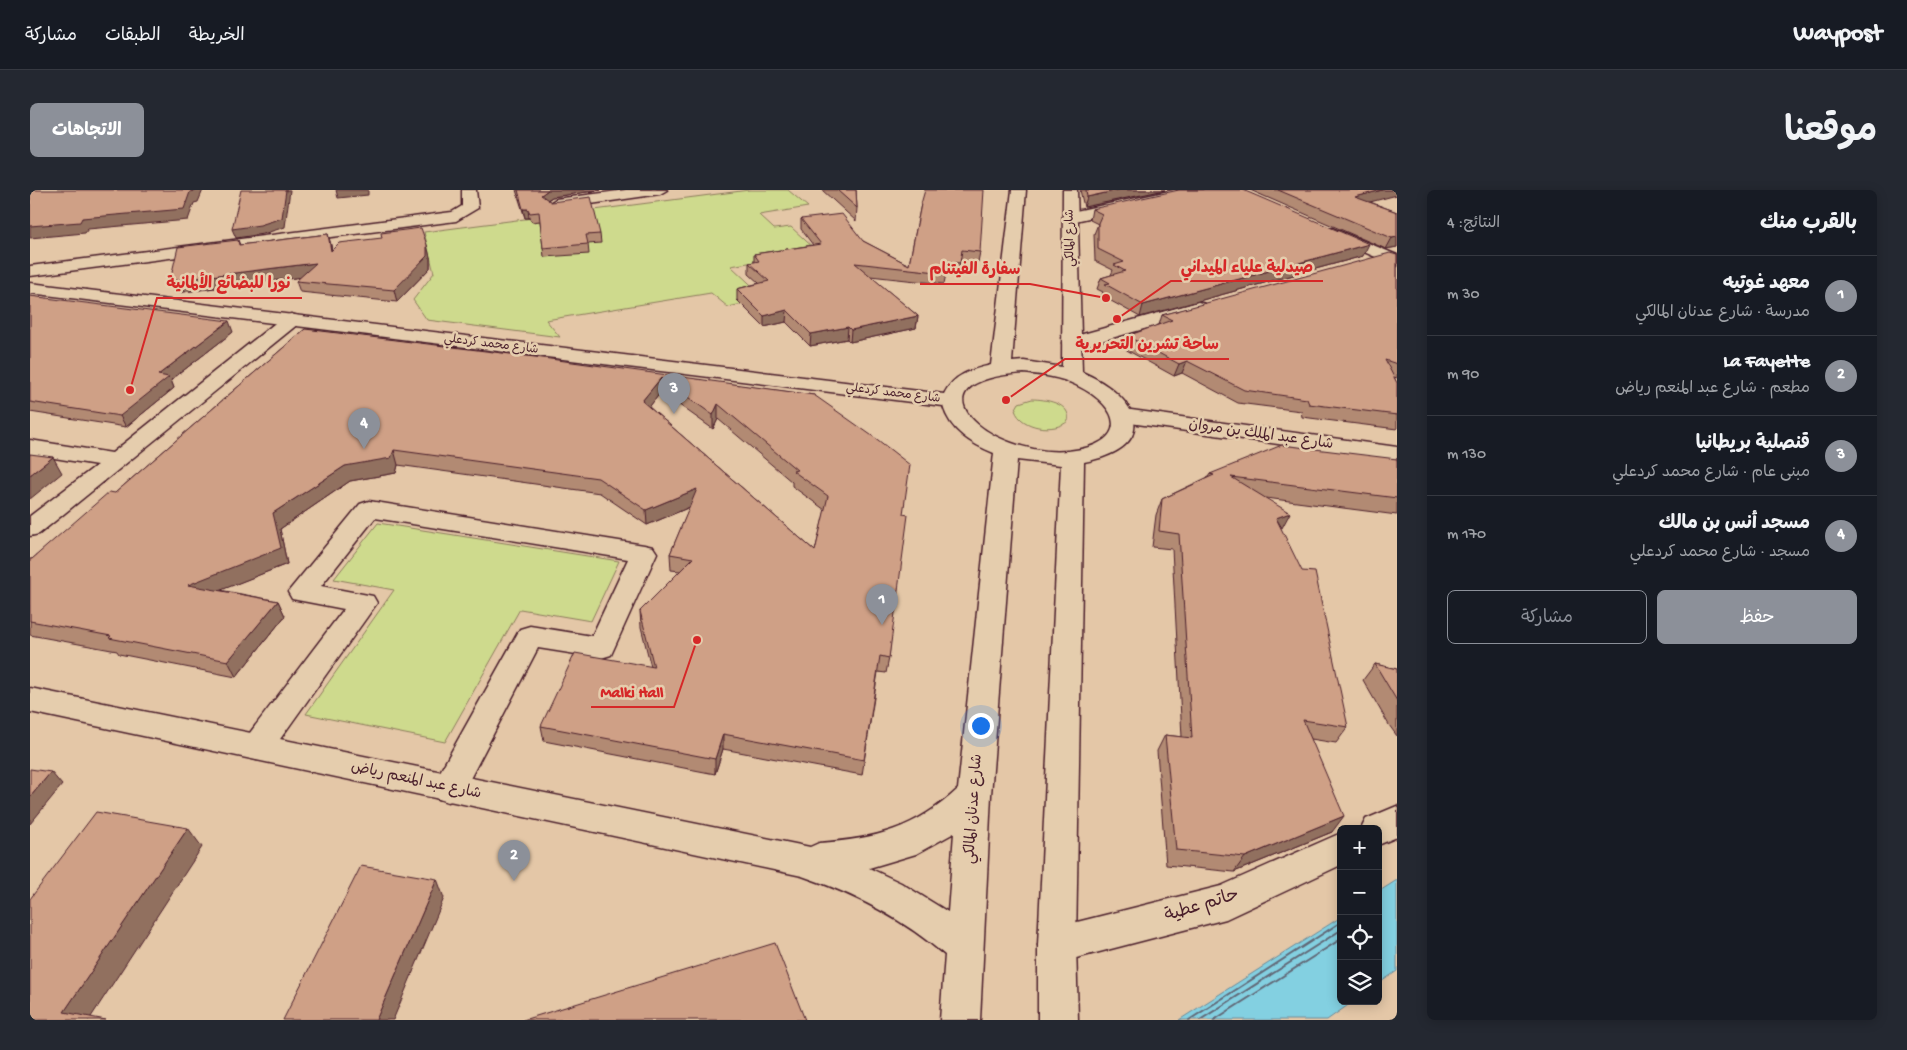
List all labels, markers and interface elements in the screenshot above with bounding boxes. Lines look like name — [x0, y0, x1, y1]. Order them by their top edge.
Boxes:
text: Waypost — [1794, 20, 1882, 49]
text: مشاركة — [25, 26, 77, 47]
text: الطبقات — [105, 26, 161, 47]
text: الخريطة — [189, 26, 245, 47]
button: الاتجاهات — [30, 103, 144, 157]
text: موقعنا — [1784, 113, 1877, 154]
street label: شارع المالكي — [1063, 209, 1081, 267]
text: بالقرب منك — [1760, 212, 1857, 237]
text: النتائج: 4 — [1447, 215, 1500, 234]
callout: صيدلية علياء الميداني — [1171, 250, 1323, 281]
callout: سفارة الفيتنام — [920, 253, 1030, 284]
text: صيدلية علياء الميداني — [1181, 259, 1313, 281]
text: سفارة الفيتنام — [930, 261, 1020, 281]
callout: نورا للبضائع الألمانية — [157, 267, 302, 298]
text: نورا للبضائع الألمانية — [166, 271, 292, 295]
text: معهد غوتيه — [1723, 273, 1810, 296]
text: 30 m — [1447, 286, 1480, 305]
text: 1 — [1838, 286, 1844, 305]
text: مدرسة · شارع عدنان المالكي — [1635, 304, 1810, 323]
callout: ساحة تشرين التحريرية — [1065, 328, 1229, 359]
street label: شارع محمد كردعلي — [443, 332, 539, 360]
text: ساحة تشرين التحريرية — [1075, 336, 1219, 356]
text: La Fayette — [1723, 351, 1810, 374]
text: 90 m — [1447, 366, 1479, 385]
text: 2 — [1837, 366, 1845, 385]
pin: 3 — [658, 373, 690, 414]
text: مطعم · شارع عبد المنعم رياض — [1615, 380, 1810, 399]
street label: شارع محمد كردعلي — [845, 381, 941, 409]
pin: 4 — [348, 408, 380, 449]
street label: شارع عبد الملك بن مروان — [1187, 416, 1335, 454]
text: قنصلية بريطانيا — [1696, 433, 1810, 456]
text: 130 m — [1447, 446, 1486, 465]
text: 3 — [1837, 446, 1845, 465]
text: مبنى عام · شارع محمد كردعلي — [1612, 464, 1810, 483]
text: مسجد أنس بن مالك — [1659, 513, 1810, 536]
text: 170 m — [1447, 526, 1486, 545]
text: 4 — [1837, 526, 1845, 545]
text: مسجد · شارع محمد كردعلي — [1630, 544, 1810, 563]
pin: 1 — [866, 584, 898, 625]
button: مشاركة — [1447, 590, 1647, 644]
button: حفظ — [1657, 590, 1857, 644]
callout: Malki Hall — [591, 676, 674, 707]
text: Malki Hall — [601, 685, 664, 704]
your location — [968, 713, 994, 739]
street label: شارع عدنان المالكي — [961, 753, 989, 865]
street label: شارع عبد المنعم رياض — [349, 758, 483, 805]
map controls — [1337, 825, 1382, 1005]
button: + — [1337, 825, 1382, 870]
pin: 2 — [498, 840, 530, 881]
button: − — [1337, 870, 1382, 915]
street label: حاتم عطية — [1162, 885, 1242, 928]
button: locate — [1337, 915, 1382, 960]
button: layers — [1337, 960, 1382, 1005]

